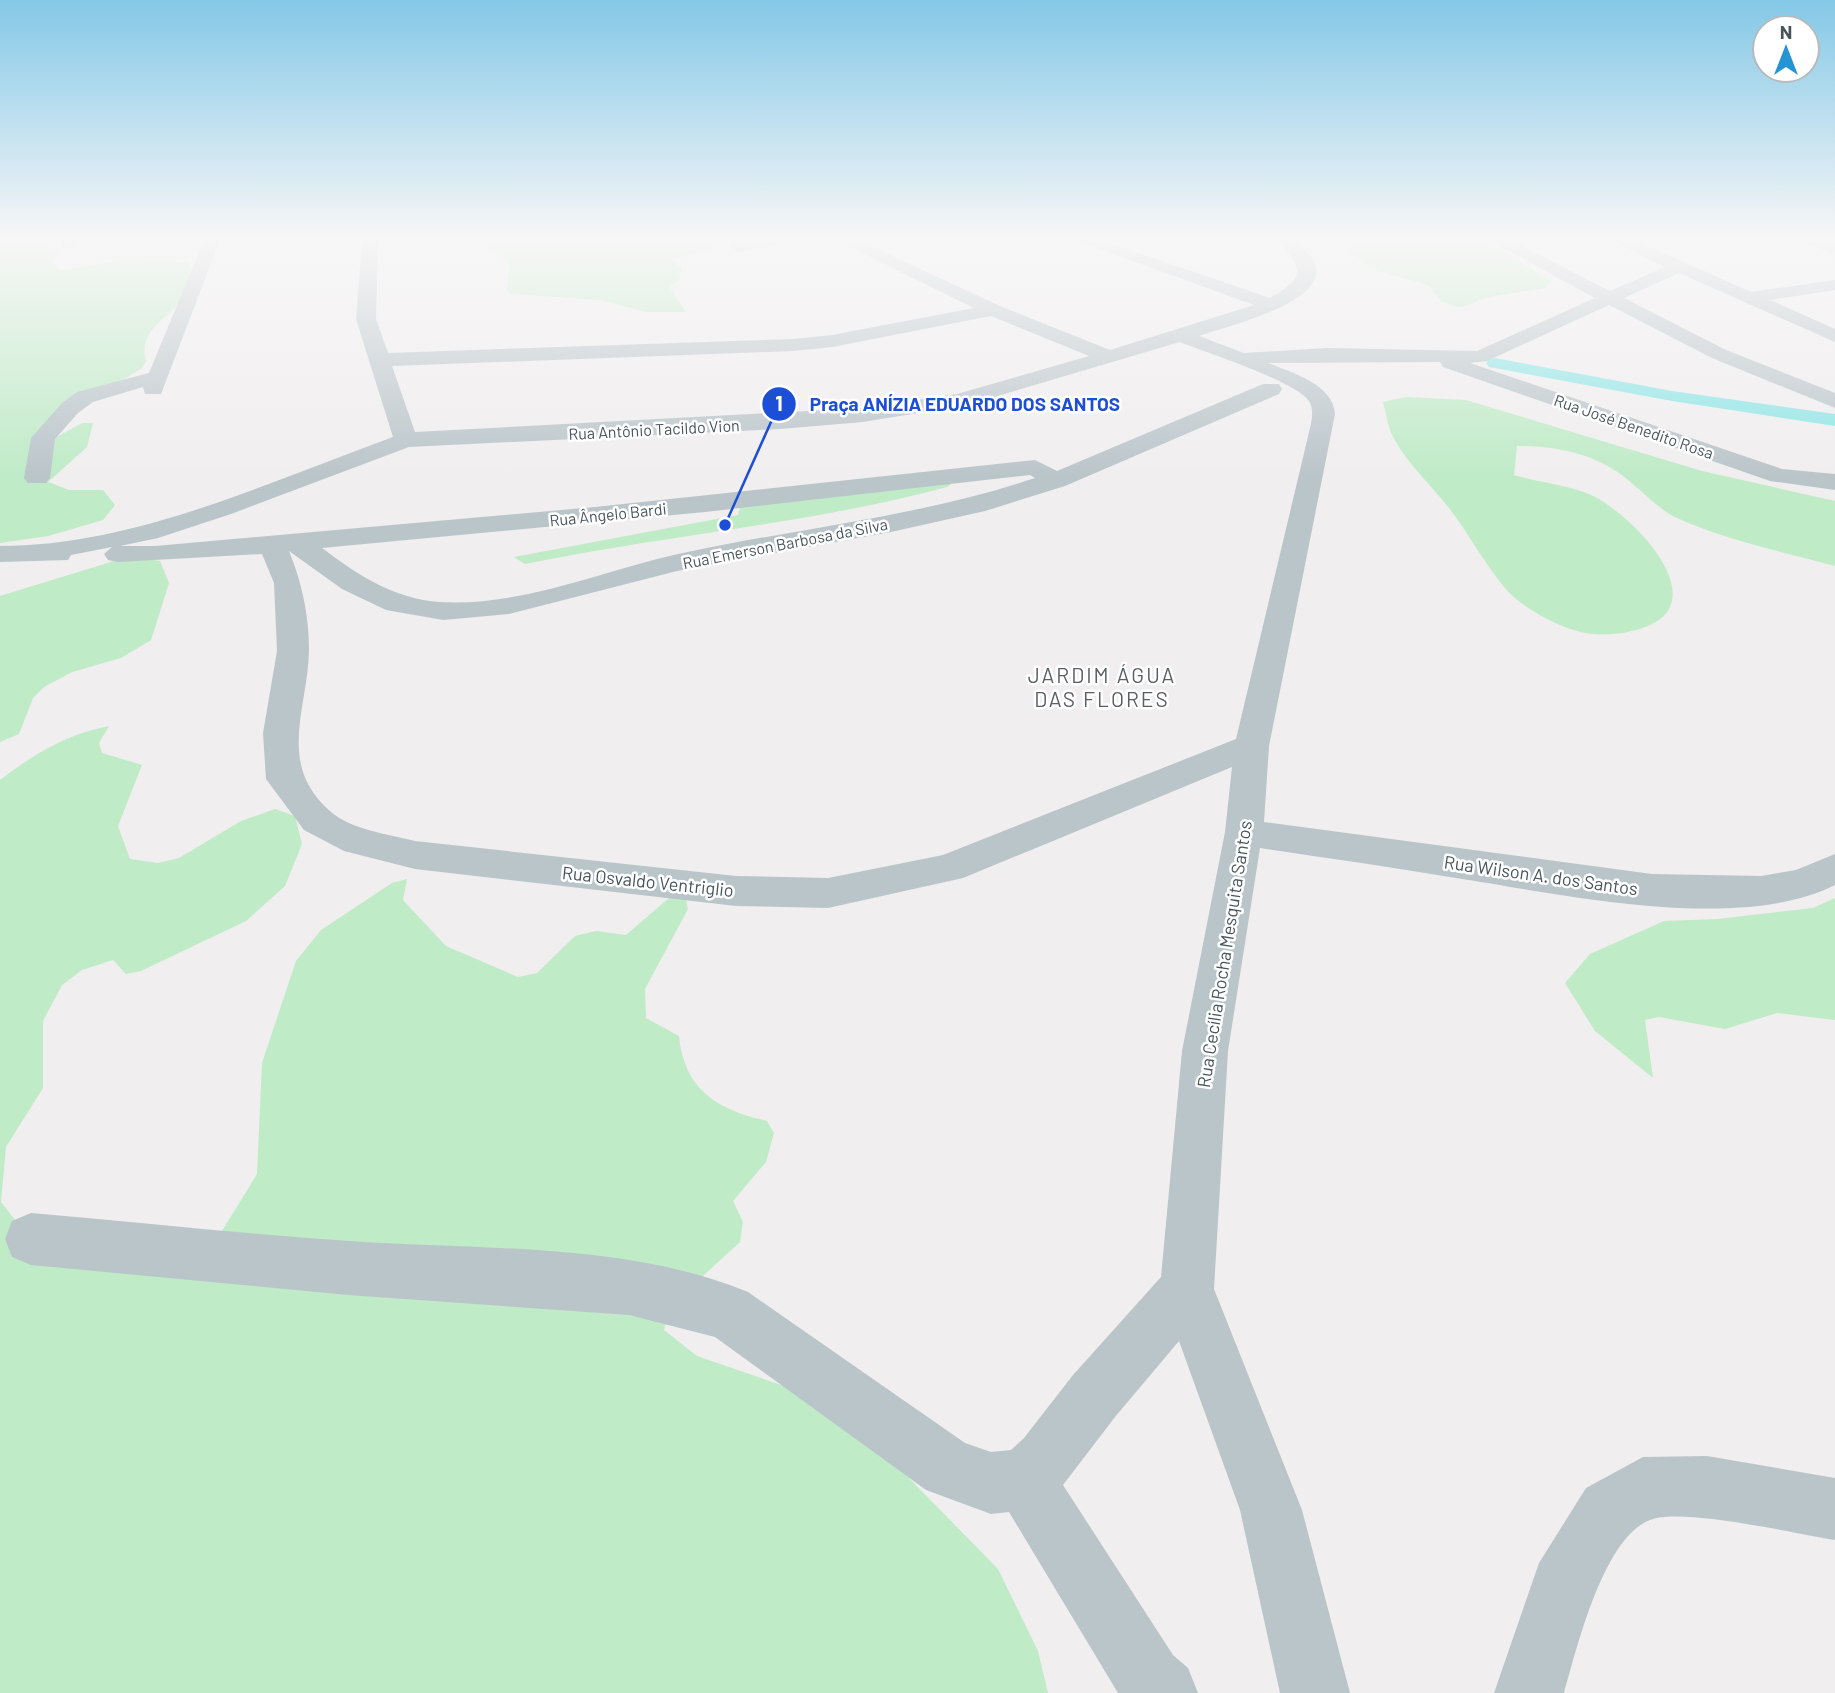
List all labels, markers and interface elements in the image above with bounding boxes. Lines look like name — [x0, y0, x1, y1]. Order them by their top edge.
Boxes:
north arrow — [1751, 14, 1821, 84]
text: N — [1780, 20, 1792, 43]
callout: Praça ANÍZIA EDUARDO DOS SANTOS — [761, 384, 1134, 424]
text: 1 — [775, 390, 783, 415]
street label: Rua José Benedito Rosa — [1552, 390, 1716, 462]
text: Praça ANÍZIA EDUARDO DOS SANTOS — [810, 392, 1120, 415]
street label: Rua Antônio Tacildo Vion — [568, 415, 740, 443]
street label: Rua Ângelo Bardi — [549, 498, 667, 530]
street label: Rua Emerson Barbosa da Silva — [681, 514, 889, 572]
district label: JARDIM ÁGUA DAS FLORES — [1028, 662, 1176, 711]
street label: Rua Cecília Rocha Mesquita Santos — [1192, 819, 1256, 1089]
street label: Rua Wilson A. dos Santos — [1443, 851, 1639, 899]
street label: Rua Osvaldo Ventriglio — [561, 861, 735, 901]

